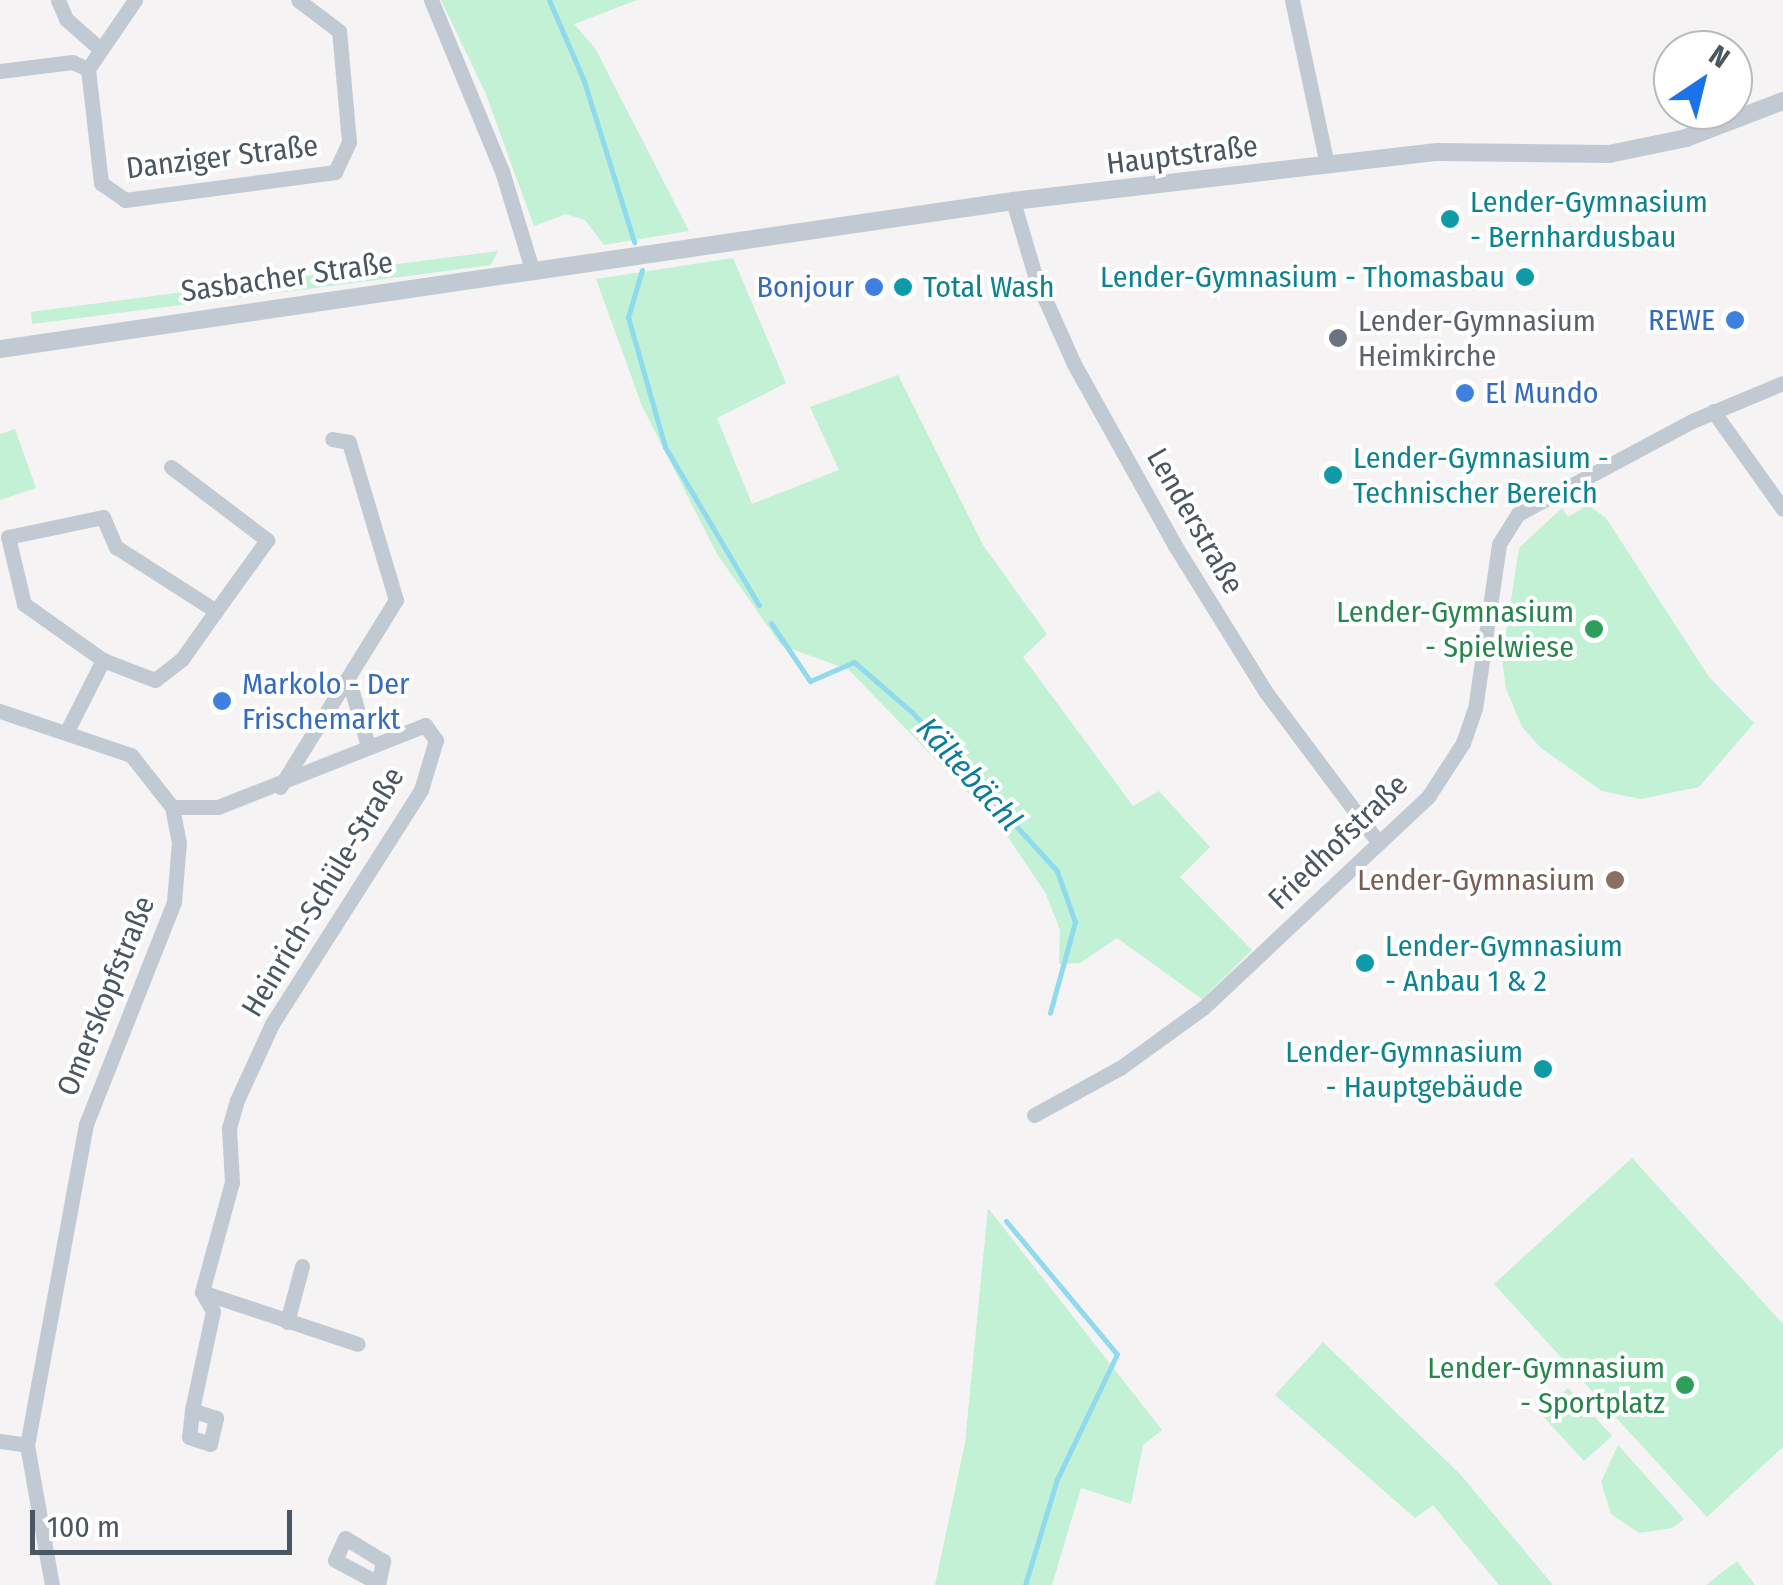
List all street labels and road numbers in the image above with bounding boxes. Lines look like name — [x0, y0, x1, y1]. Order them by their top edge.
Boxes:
street label: Danziger Straße — [124, 127, 320, 187]
street label: Hauptstraße — [1104, 128, 1260, 182]
street label: Sasbacher Straße — [179, 244, 395, 310]
street label: Lenderstraße — [1139, 442, 1251, 600]
street label: Heinrich-Schüle-Straße — [234, 761, 412, 1023]
street label: Friedhofstraße — [1261, 767, 1415, 917]
street label: Omerskopfstraße — [50, 891, 162, 1101]

